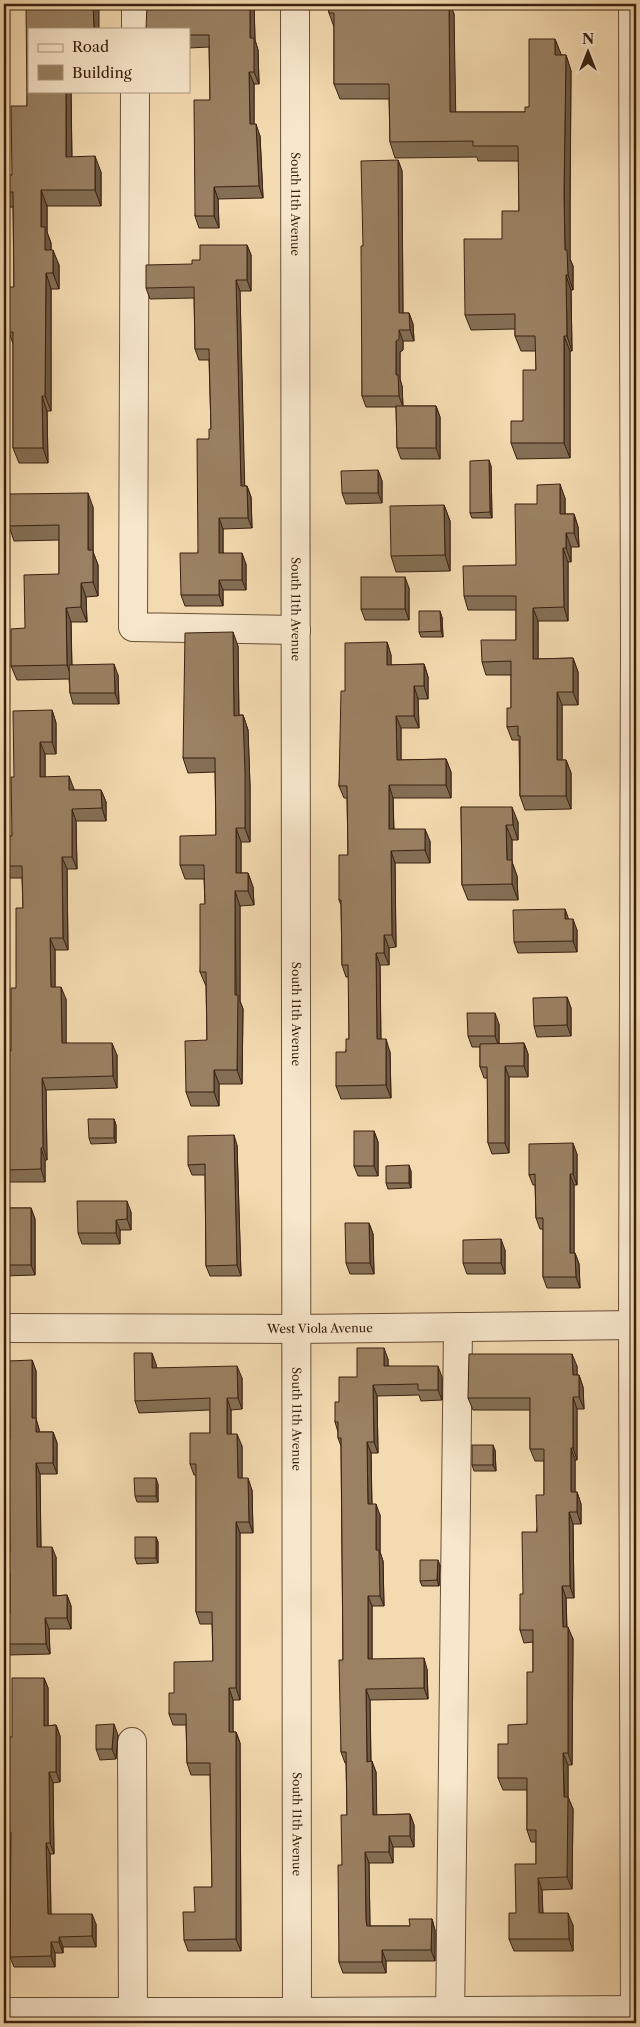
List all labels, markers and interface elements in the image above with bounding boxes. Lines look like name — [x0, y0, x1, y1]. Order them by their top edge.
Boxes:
legend — [28, 28, 190, 92]
north arrow — [562, 28, 612, 78]
text: N — [582, 30, 594, 48]
text: Road — [72, 37, 109, 56]
text: Building — [72, 63, 132, 82]
street label: South 11th Avenue — [288, 152, 303, 256]
street label: South 11th Avenue — [289, 557, 304, 661]
street label: South 11th Avenue — [289, 962, 304, 1066]
street label: West Viola Avenue — [266, 1320, 373, 1336]
street label: South 11th Avenue — [289, 1367, 304, 1471]
street label: South 11th Avenue — [290, 1772, 305, 1876]

